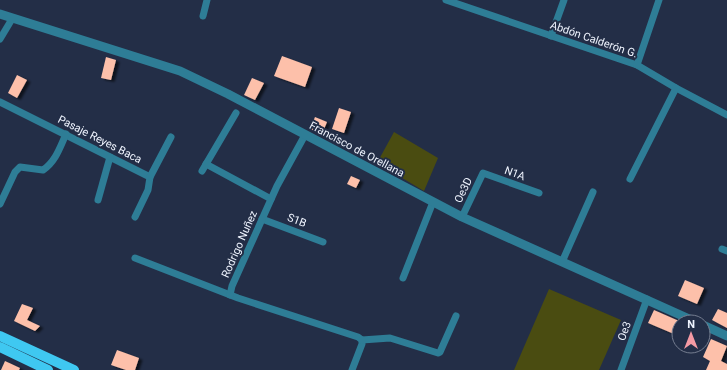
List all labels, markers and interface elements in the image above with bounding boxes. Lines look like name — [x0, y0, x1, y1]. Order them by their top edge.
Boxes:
street label: Abdón Calderón G. — [548, 18, 639, 61]
street label: Pasaje Reyes Baca — [56, 113, 144, 166]
street label: Francisco de Orellana — [307, 119, 406, 180]
street label: N1A — [503, 164, 528, 183]
street label: Oe3D — [452, 175, 475, 205]
street label: Rodrigo Nuñez — [219, 208, 260, 280]
street label: S1B — [285, 211, 308, 230]
north arrow — [671, 314, 711, 354]
text: N — [687, 318, 695, 331]
street label: Oe3 — [615, 320, 634, 343]

